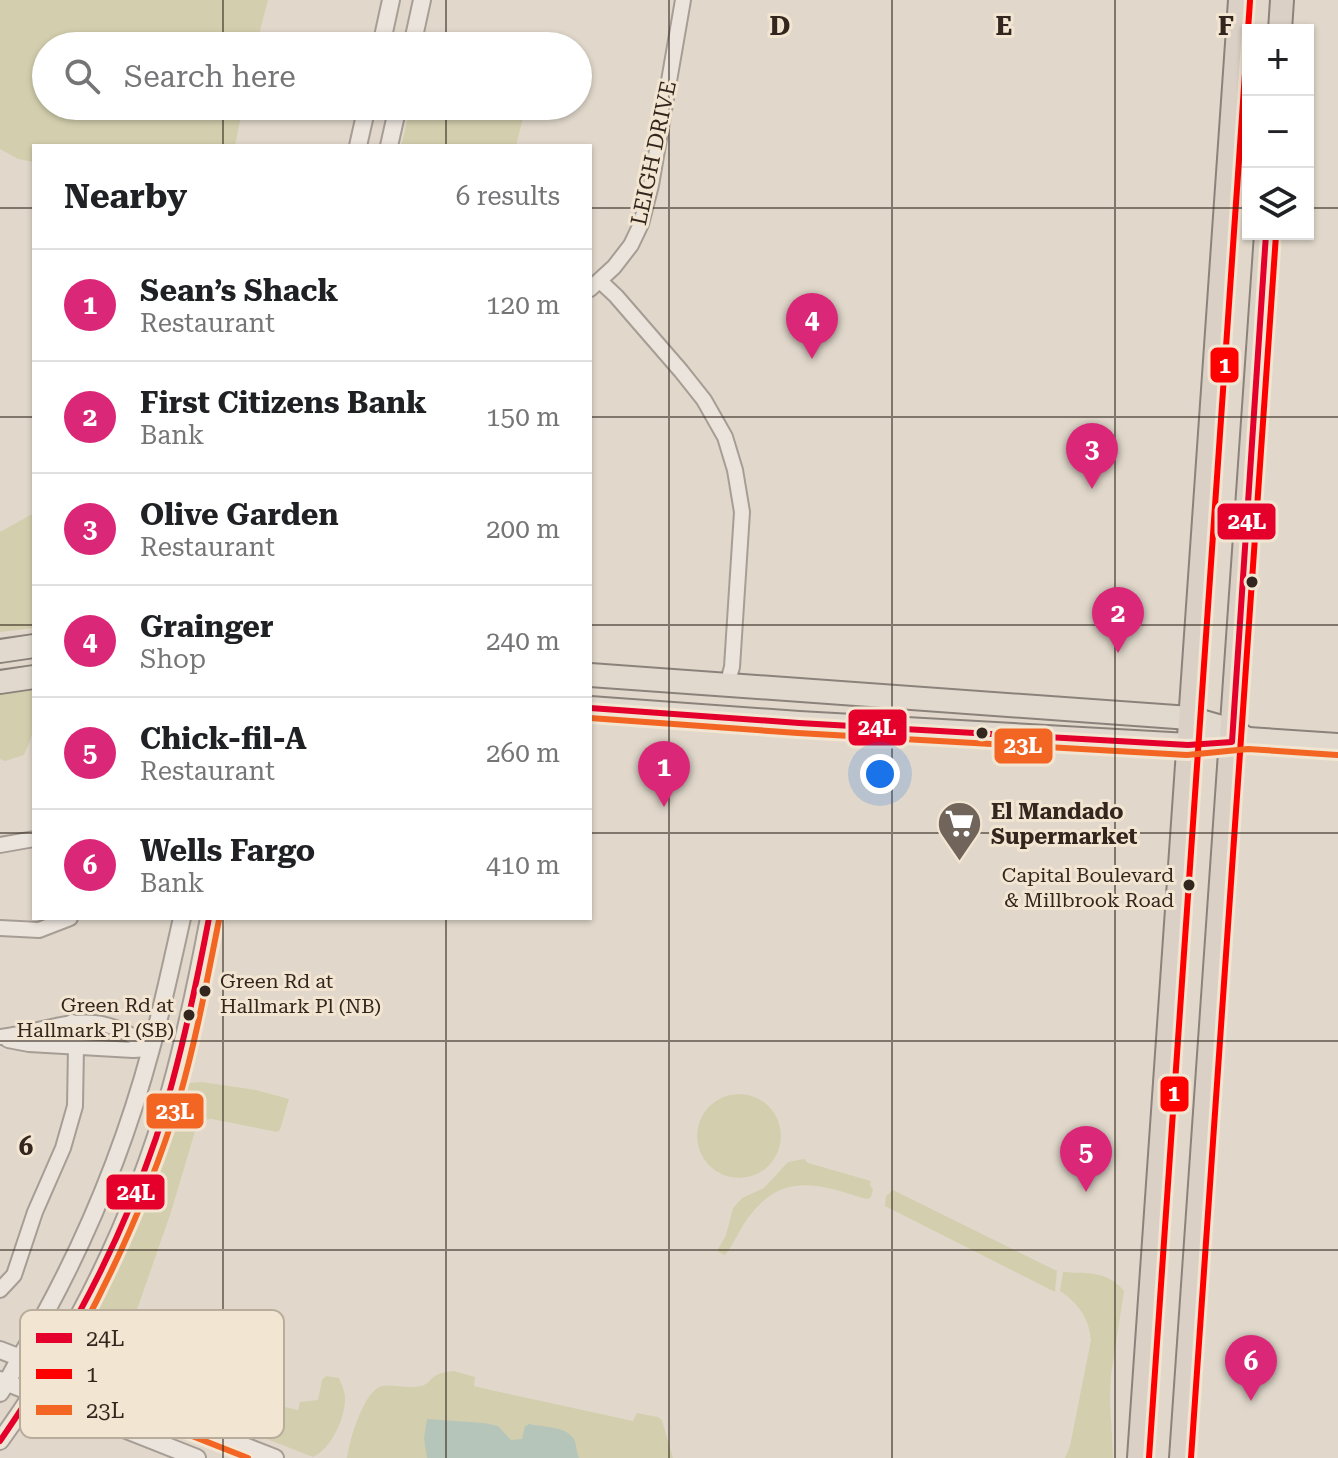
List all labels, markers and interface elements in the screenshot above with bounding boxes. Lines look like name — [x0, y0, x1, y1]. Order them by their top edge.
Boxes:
text: D — [770, 11, 790, 41]
text: E — [996, 11, 1012, 41]
text: F — [1218, 11, 1234, 41]
map controls — [1242, 24, 1314, 240]
button: + — [1242, 24, 1314, 96]
search box — [32, 32, 592, 120]
icon: search — [60, 54, 104, 98]
text: Search here — [124, 59, 296, 94]
street label: LEIGH DRIVE — [626, 79, 681, 228]
button: − — [1242, 96, 1314, 168]
button: layers — [1242, 168, 1314, 240]
text: Nearby — [64, 176, 187, 216]
text: 6 results — [456, 181, 560, 211]
text: Sean’s Shack — [140, 273, 338, 308]
text: 1 — [83, 290, 97, 320]
text: 120 m — [486, 290, 560, 320]
pin: 4 — [786, 293, 838, 359]
text: Restaurant — [140, 308, 275, 338]
line badge: 1 — [1209, 346, 1240, 384]
text: 1 — [1219, 353, 1231, 378]
text: First Citizens Bank — [140, 385, 427, 420]
text: 2 — [83, 402, 97, 432]
text: 150 m — [486, 402, 560, 432]
text: Bank — [140, 420, 204, 450]
pin: 3 — [1066, 423, 1118, 489]
text: Olive Garden — [140, 497, 339, 532]
line badge: 24L — [1216, 502, 1277, 541]
text: 24L — [1228, 509, 1266, 534]
text: 3 — [83, 514, 97, 544]
text: 200 m — [486, 514, 560, 544]
text: Restaurant — [140, 532, 275, 562]
unlabelled marker — [1244, 574, 1260, 590]
pin: 2 — [1092, 587, 1144, 653]
text: Grainger — [140, 609, 274, 644]
text: 4 — [83, 626, 97, 656]
text: 240 m — [486, 626, 560, 656]
text: Shop — [140, 644, 206, 674]
line badge: 24L — [847, 708, 908, 747]
text: 24L — [858, 715, 896, 740]
text: Chick-fil-A — [140, 721, 307, 756]
unlabelled marker — [974, 725, 990, 741]
line badge: 23L — [993, 727, 1054, 765]
text: 23L — [1004, 733, 1042, 758]
text: 5 — [83, 738, 97, 768]
text: 260 m — [486, 738, 560, 768]
pin: 1 — [638, 741, 690, 807]
your location — [860, 754, 900, 794]
text: Restaurant — [140, 756, 275, 786]
place label: El Mandado Supermarket — [991, 799, 1138, 849]
supermarket icon: El Mandado Supermarket — [936, 800, 984, 863]
text: Wells Fargo — [140, 833, 315, 868]
text: 6 — [83, 850, 97, 880]
text: 410 m — [486, 850, 560, 880]
place label: Capital Boulevard & Millbrook Road — [1002, 863, 1174, 912]
text: Bank — [140, 868, 204, 898]
marker: Capital Boulevard & Millbrook Road — [1181, 877, 1197, 893]
place label: Green Rd at Hallmark Pl (NB) — [220, 969, 381, 1018]
marker: Green Rd at Hallmark Pl (NB) — [197, 983, 213, 999]
place label: Green Rd at Hallmark Pl (SB) — [17, 993, 175, 1042]
marker: Green Rd at Hallmark Pl (SB) — [181, 1007, 197, 1023]
line badge: 1 — [1159, 1075, 1190, 1113]
text: 1 — [1168, 1081, 1180, 1106]
line badge: 23L — [145, 1092, 205, 1130]
text: 23L — [156, 1099, 194, 1124]
pin: 5 — [1060, 1126, 1112, 1192]
text: 6 — [19, 1131, 33, 1161]
line badge: 24L — [105, 1173, 166, 1211]
text: 24L — [117, 1180, 155, 1205]
legend — [20, 1310, 284, 1438]
text: 24L — [86, 1326, 124, 1351]
pin: 6 — [1225, 1335, 1277, 1401]
text: 1 — [86, 1362, 98, 1387]
text: 23L — [86, 1398, 124, 1423]

